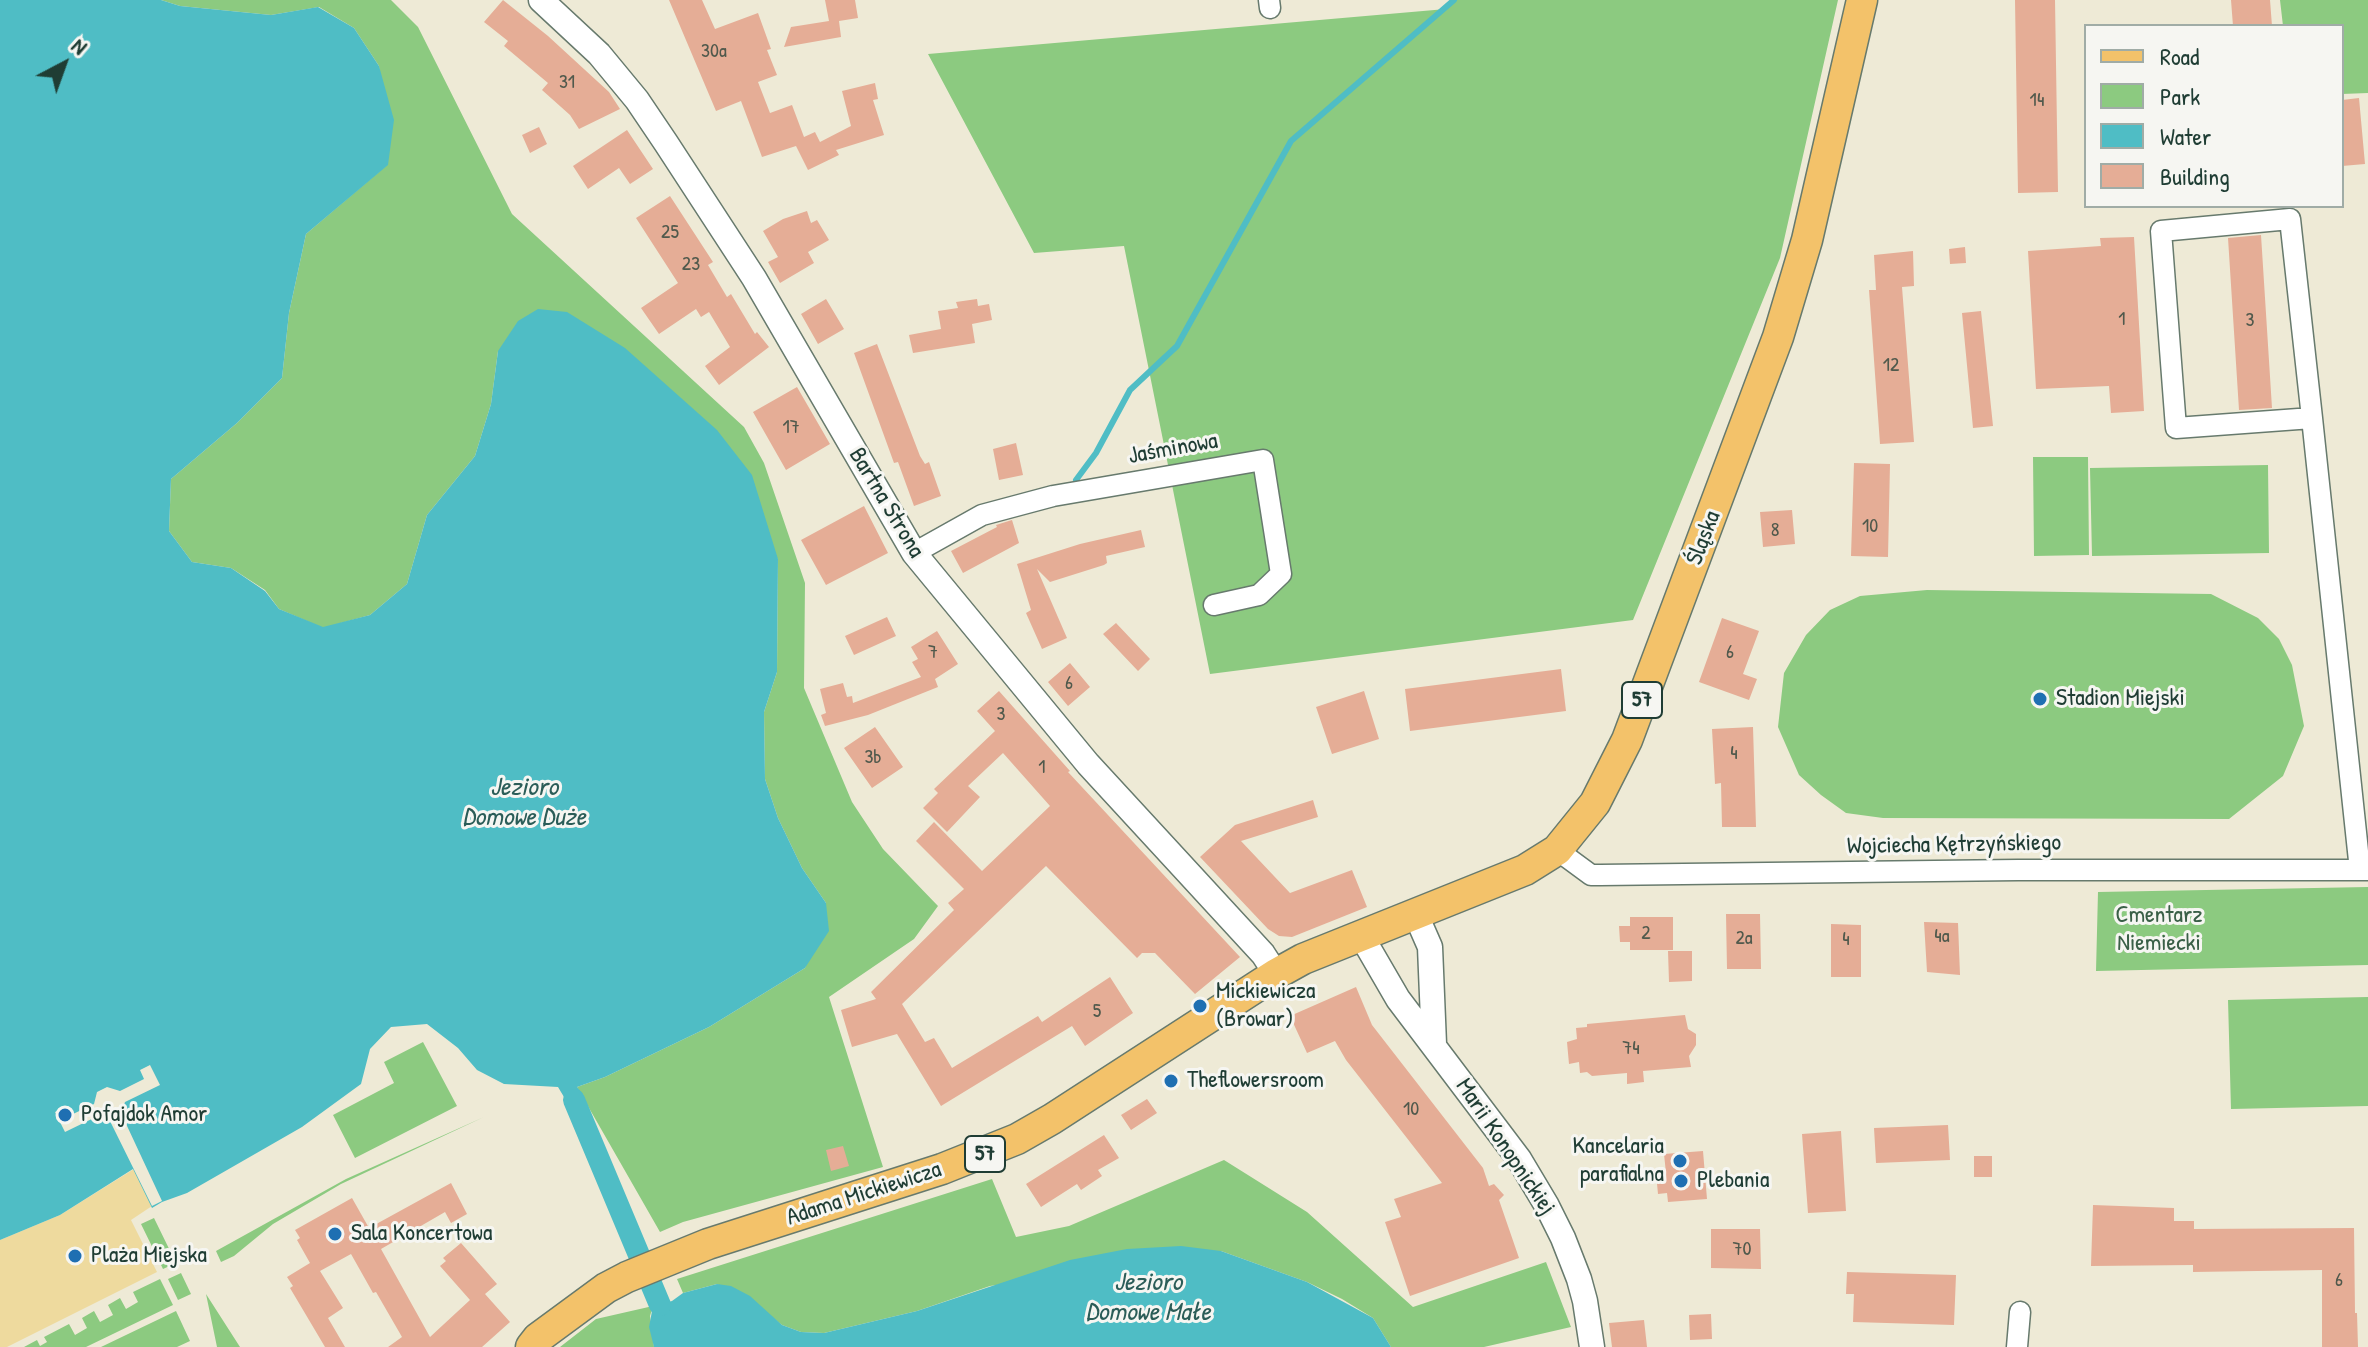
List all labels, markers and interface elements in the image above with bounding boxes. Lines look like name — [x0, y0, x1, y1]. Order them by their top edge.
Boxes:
north arrow — [24, 24, 104, 104]
legend — [2084, 24, 2344, 208]
text: N — [65, 31, 94, 61]
house number: 30a — [701, 40, 727, 64]
text: Road — [2160, 40, 2199, 72]
house number: 31 — [559, 71, 575, 95]
text: Park — [2160, 80, 2200, 112]
house number: 14 — [2030, 89, 2044, 113]
text: Water — [2160, 120, 2211, 152]
text: Building — [2160, 160, 2230, 192]
house number: 25 — [661, 221, 679, 245]
house number: 23 — [682, 253, 700, 277]
house number: 1 — [2118, 308, 2126, 332]
house number: 3 — [2246, 309, 2254, 333]
house number: 12 — [1883, 354, 1899, 378]
house number: 17 — [782, 416, 800, 440]
street label: Jaśminowa — [1126, 427, 1220, 471]
street label: Bartna Strona — [842, 443, 930, 563]
street label: Śląska — [1681, 507, 1727, 569]
house number: 10 — [1862, 515, 1878, 539]
house number: 8 — [1771, 519, 1779, 543]
house number: 7 — [928, 641, 938, 665]
house number: 6 — [1726, 641, 1734, 665]
house number: 6 — [1065, 672, 1073, 696]
road number: 57 — [1622, 682, 1662, 718]
place label: Stadion Miejski — [2056, 685, 2185, 713]
marker: Stadion Miejski — [2031, 690, 2049, 708]
house number: 3 — [997, 703, 1005, 727]
house number: 4 — [1730, 742, 1738, 766]
house number: 3b — [864, 746, 882, 770]
house number: 1 — [1038, 756, 1046, 780]
water label: Jezioro Domowe Duże — [462, 772, 586, 834]
street label: Wojciecha Kętrzyńskiego — [1847, 829, 2061, 861]
park label: Cmentarz Niemiecki — [2115, 902, 2203, 958]
house number: 2 — [1641, 922, 1651, 946]
house number: 4a — [1934, 925, 1950, 949]
house number: 2a — [1735, 927, 1753, 951]
house number: 4 — [1842, 928, 1850, 952]
place label: Mickiewicza (Browar) — [1216, 978, 1315, 1034]
marker: Mickiewicza (Browar) — [1191, 997, 1209, 1015]
house number: 5 — [1093, 1000, 1101, 1024]
house number: 74 — [1622, 1037, 1640, 1061]
place label: Theflowersroom — [1187, 1067, 1324, 1095]
marker: Theflowersroom — [1162, 1072, 1180, 1090]
street label: Marii Konopnickiej — [1449, 1073, 1561, 1221]
house number: 10 — [1403, 1098, 1419, 1122]
place label: Pofajdok Amor — [81, 1101, 207, 1129]
marker: Pofajdok Amor — [56, 1106, 74, 1124]
place label: Kancelaria parafialna — [1573, 1133, 1664, 1189]
road number: 57 — [965, 1136, 1005, 1172]
marker: Kancelaria parafialna — [1671, 1152, 1689, 1170]
street label: Adama Mickiewicza — [783, 1155, 945, 1233]
place label: Plebania — [1697, 1167, 1769, 1195]
marker: Plebania — [1672, 1172, 1690, 1190]
place label: Sala Koncertowa — [351, 1220, 492, 1248]
marker: Sala Koncertowa — [326, 1225, 344, 1243]
house number: 70 — [1733, 1238, 1751, 1262]
place label: Plaża Miejska — [91, 1242, 207, 1270]
marker: Plaża Miejska — [66, 1247, 84, 1265]
water label: Jezioro Domowe Małe — [1085, 1267, 1211, 1328]
house number: 6 — [2335, 1269, 2343, 1293]

